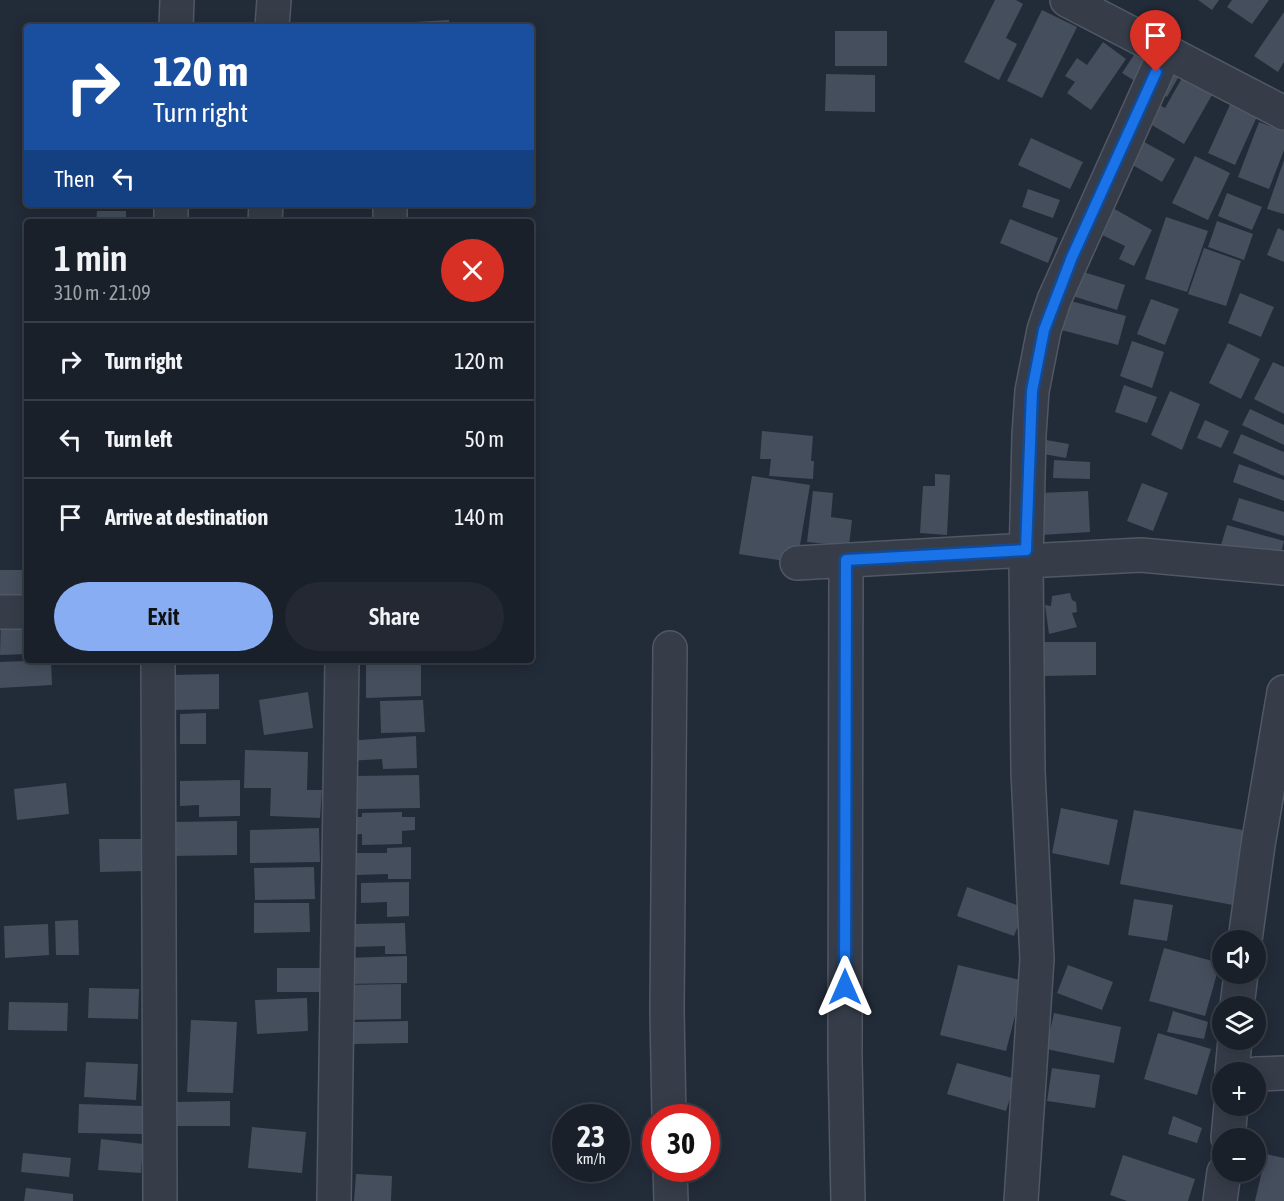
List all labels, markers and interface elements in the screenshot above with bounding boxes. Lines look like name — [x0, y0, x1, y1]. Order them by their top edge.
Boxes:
pin — [1130, 10, 1181, 72]
icon: arrive — [1139, 19, 1172, 52]
text: 120 m — [153, 47, 248, 95]
icon: right — [54, 48, 132, 126]
text: Turn right — [153, 97, 248, 128]
icon: left — [107, 162, 140, 195]
text: Then — [54, 166, 95, 192]
text: 1 min — [54, 237, 128, 279]
button: close — [441, 239, 504, 302]
text: 310 m · 21:09 — [54, 281, 151, 304]
icon: right — [54, 345, 87, 378]
text: Turn right — [105, 348, 182, 374]
text: 120 m — [454, 348, 504, 374]
icon: left — [54, 423, 87, 456]
text: Turn left — [105, 426, 172, 452]
text: 50 m — [464, 426, 504, 452]
icon: arrive — [54, 501, 87, 534]
text: Arrive at destination — [105, 504, 268, 530]
text: 140 m — [454, 504, 504, 530]
button: Exit — [54, 582, 273, 651]
button: Share — [285, 582, 504, 651]
map controls — [1212, 930, 1266, 1182]
button: sound — [1212, 930, 1266, 984]
position arrow — [813, 955, 877, 1019]
button: layers — [1212, 996, 1266, 1050]
button: + — [1212, 1062, 1266, 1116]
speed limit sign: 30 — [642, 1104, 720, 1182]
text: 23 — [577, 1119, 605, 1153]
button: − — [1212, 1128, 1266, 1182]
text: km/h — [576, 1150, 606, 1167]

